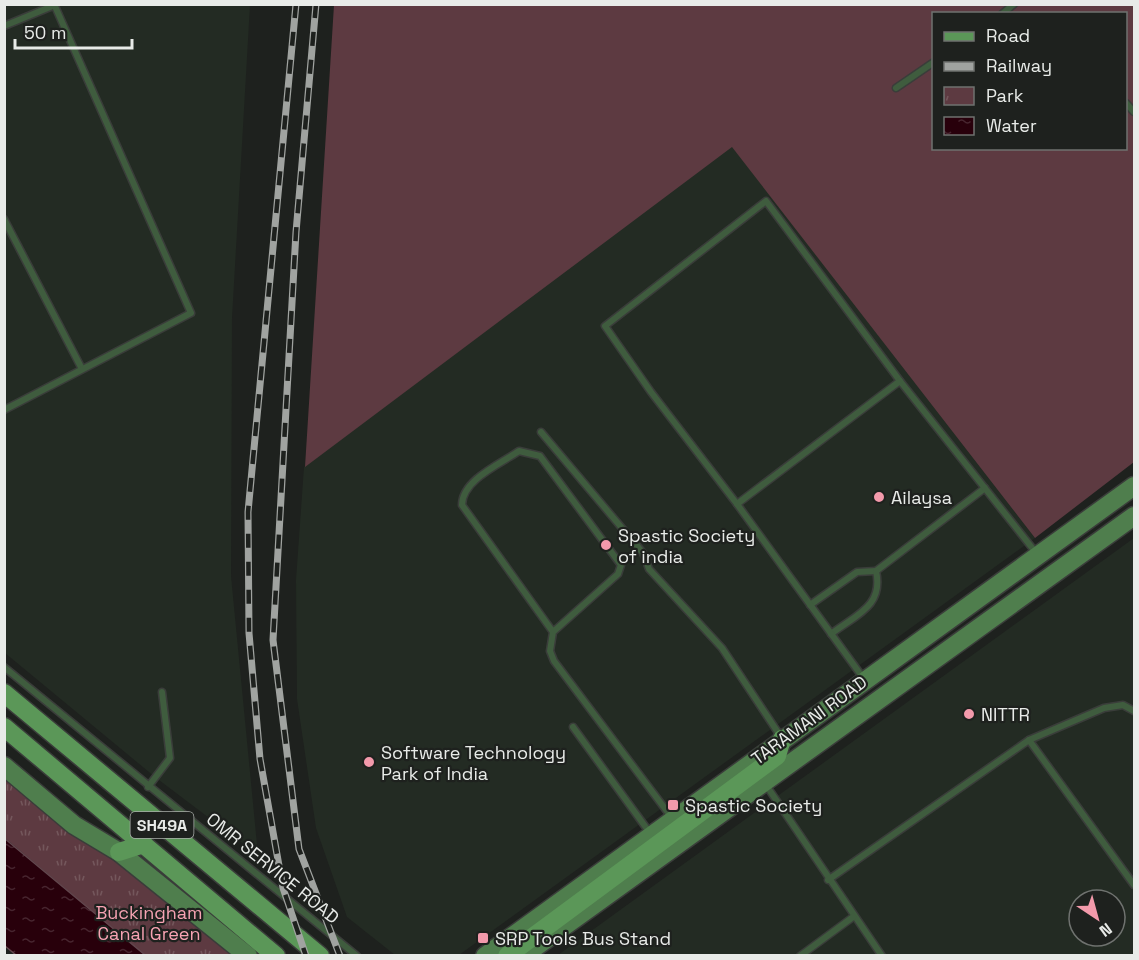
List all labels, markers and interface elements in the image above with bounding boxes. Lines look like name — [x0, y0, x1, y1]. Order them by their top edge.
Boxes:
scale bar — [15, 12, 132, 50]
legend — [932, 12, 1127, 150]
text: 50 m — [24, 21, 66, 44]
text: Road — [986, 24, 1030, 47]
text: Railway — [986, 54, 1052, 77]
text: Park — [986, 84, 1024, 107]
text: Water — [986, 114, 1037, 137]
place label: Ailaysa — [891, 486, 952, 509]
marker: Ailaysa — [872, 490, 886, 504]
place label: Spastic Society of india — [618, 524, 755, 568]
marker: Spastic Society of india — [599, 538, 613, 552]
street label: TARAMANI ROAD — [747, 670, 871, 770]
place label: NITTR — [981, 703, 1030, 726]
marker: NITTR — [962, 707, 976, 721]
place label: Software Technology Park of India — [381, 741, 566, 785]
marker: Software Technology Park of India — [362, 755, 376, 769]
place label: Spastic Society — [685, 794, 822, 817]
marker: Spastic Society — [666, 798, 680, 812]
street label: OMR SERVICE ROAD — [202, 807, 344, 929]
road number: SH49A — [130, 812, 194, 838]
north arrow — [1067, 888, 1127, 948]
park label: Buckingham Canal Green — [95, 901, 203, 945]
text: N — [1095, 918, 1116, 941]
place label: SRP Tools Bus Stand — [495, 927, 671, 950]
marker: SRP Tools Bus Stand — [476, 931, 490, 945]

